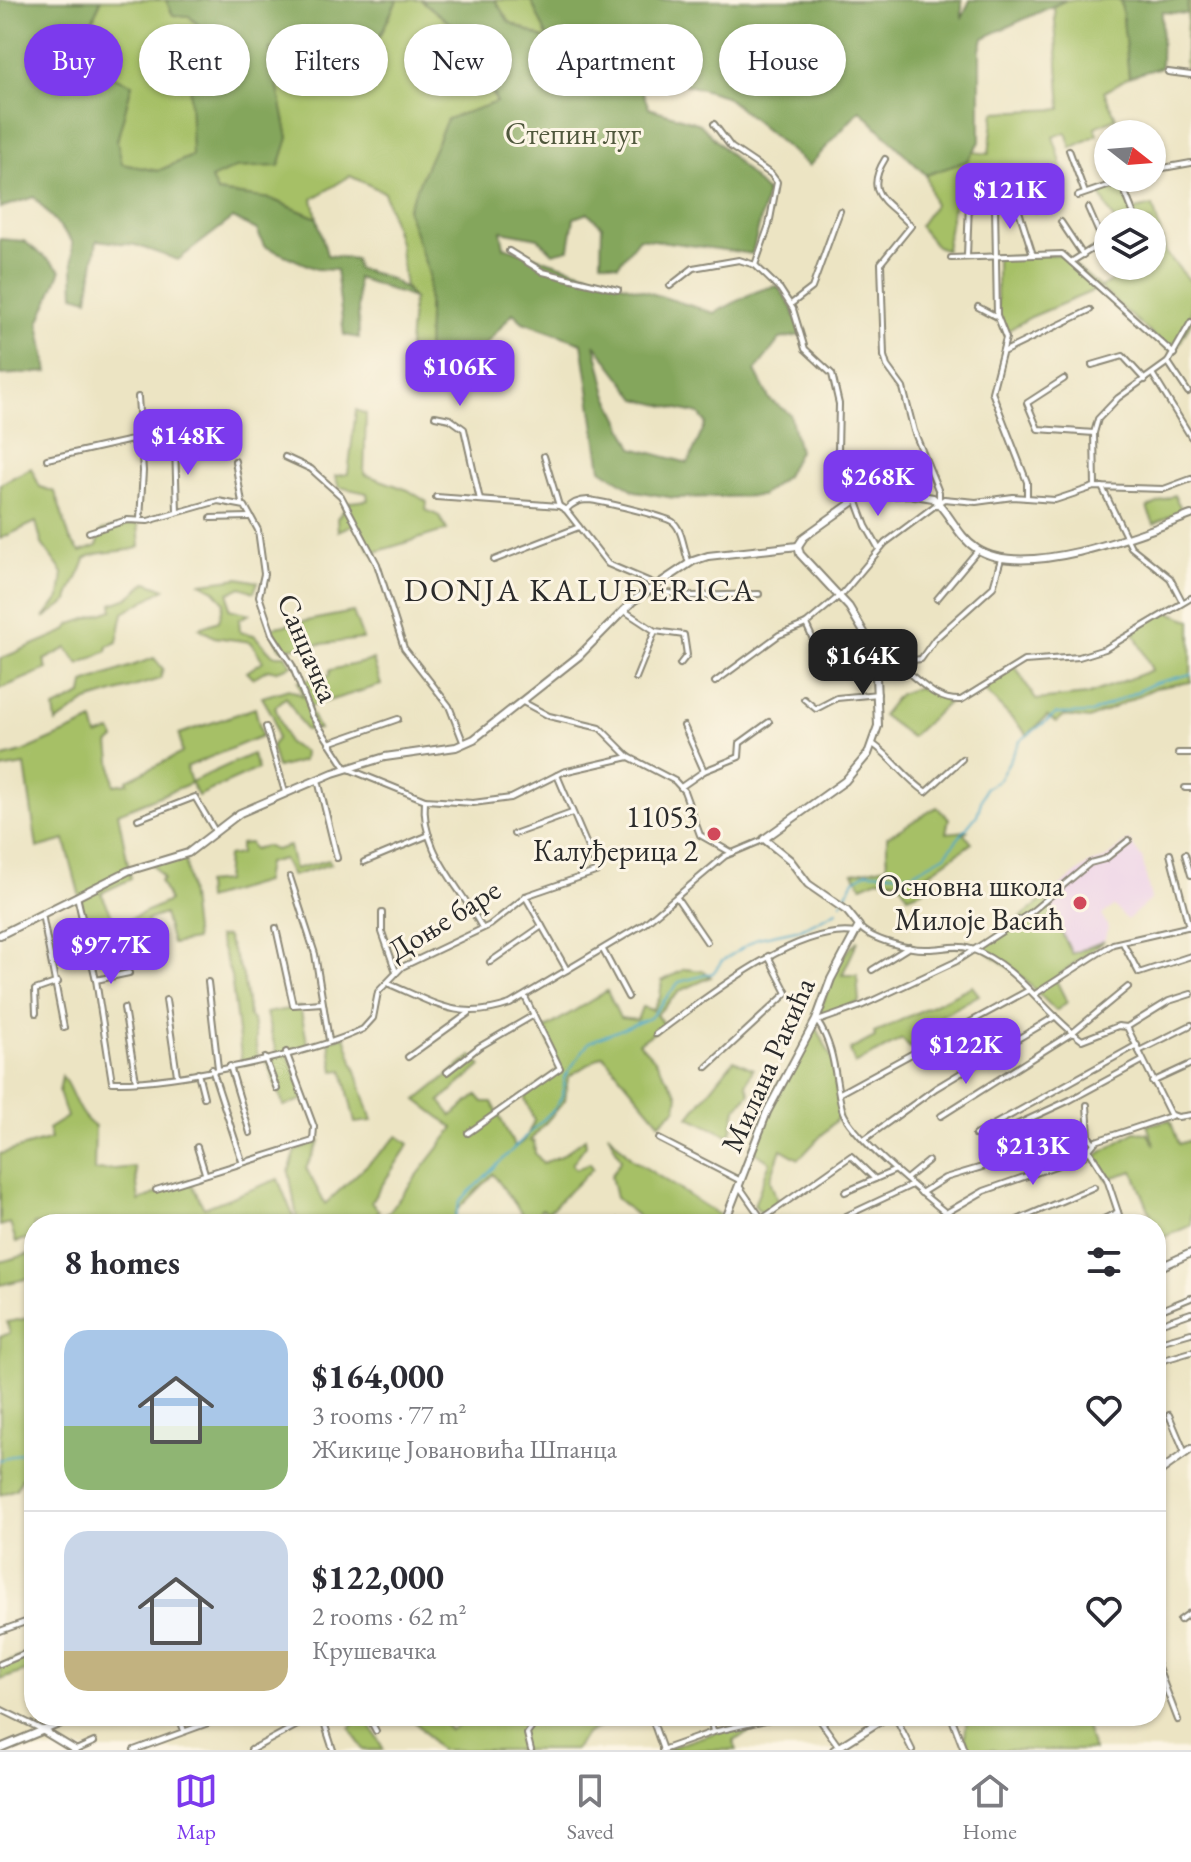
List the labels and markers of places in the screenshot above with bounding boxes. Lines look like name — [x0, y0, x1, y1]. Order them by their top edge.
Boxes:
pin: $121K — [954, 163, 1066, 231]
pin: $106K — [404, 340, 516, 408]
pin: $148K — [132, 409, 244, 477]
pin: $268K — [822, 450, 934, 518]
pin: $164K — [807, 629, 919, 697]
place label: 11053 Калуђерица 2 — [533, 797, 699, 870]
marker: 11053 Калуђерица 2 — [705, 825, 723, 843]
place label: Основна школа Милоје Васић — [878, 866, 1064, 939]
marker: Основна школа Милоје Васић — [1071, 894, 1089, 912]
pin: $97.7K — [46, 918, 176, 986]
pin: $122K — [910, 1018, 1022, 1086]
pin: $213K — [977, 1119, 1089, 1187]

